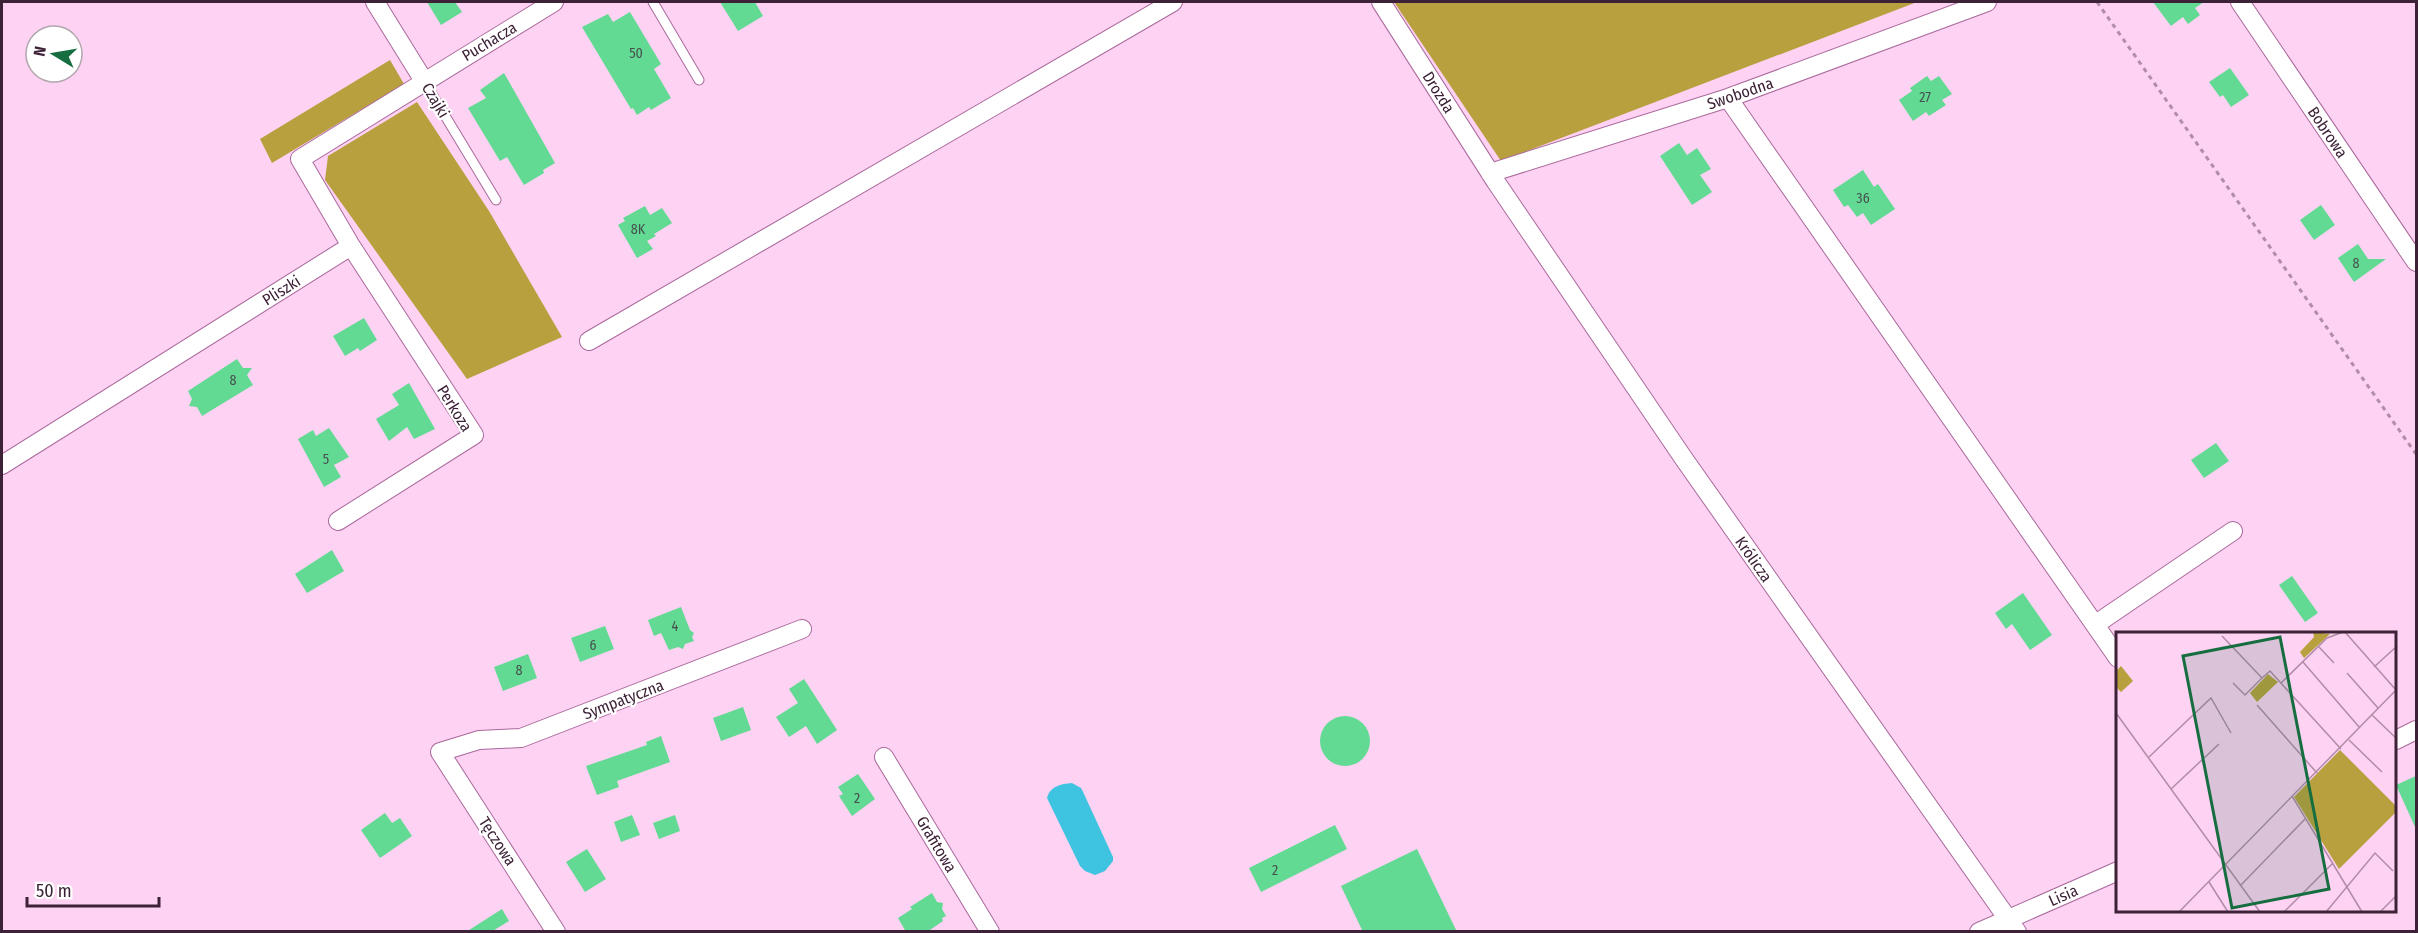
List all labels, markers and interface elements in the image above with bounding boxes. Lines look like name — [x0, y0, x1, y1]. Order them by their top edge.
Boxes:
street label: Puchacza — [459, 18, 520, 65]
north arrow — [24, 24, 84, 84]
text: N — [30, 45, 50, 58]
house number: 50 — [629, 45, 643, 62]
street label: Drozda — [1418, 68, 1459, 117]
street label: Swobodna — [1705, 73, 1776, 114]
street label: Czajki — [418, 79, 453, 121]
house number: 27 — [1919, 89, 1931, 106]
street label: Bobrowa — [2304, 103, 2352, 161]
house number: 36 — [1856, 190, 1870, 207]
house number: 8K — [631, 221, 646, 238]
house number: 8 — [2353, 255, 2360, 272]
street label: Pliszki — [259, 271, 304, 309]
house number: 8 — [230, 372, 237, 389]
street label: Perkoza — [433, 382, 476, 435]
house number: 5 — [323, 451, 329, 468]
street label: Królicza — [1731, 533, 1776, 586]
house number: 4 — [672, 618, 679, 635]
inset map — [2116, 632, 2397, 912]
house number: 6 — [590, 637, 597, 654]
house number: 8 — [516, 662, 523, 679]
street label: Sympatyczna — [580, 675, 666, 724]
house number: 2 — [854, 790, 860, 807]
street label: Tęczowa — [475, 813, 520, 869]
street label: Grafitowa — [912, 813, 961, 876]
house number: 2 — [1272, 862, 1278, 879]
scale bar — [27, 870, 159, 908]
text: 50 m — [36, 880, 72, 902]
street label: Lisia — [2046, 881, 2081, 910]

